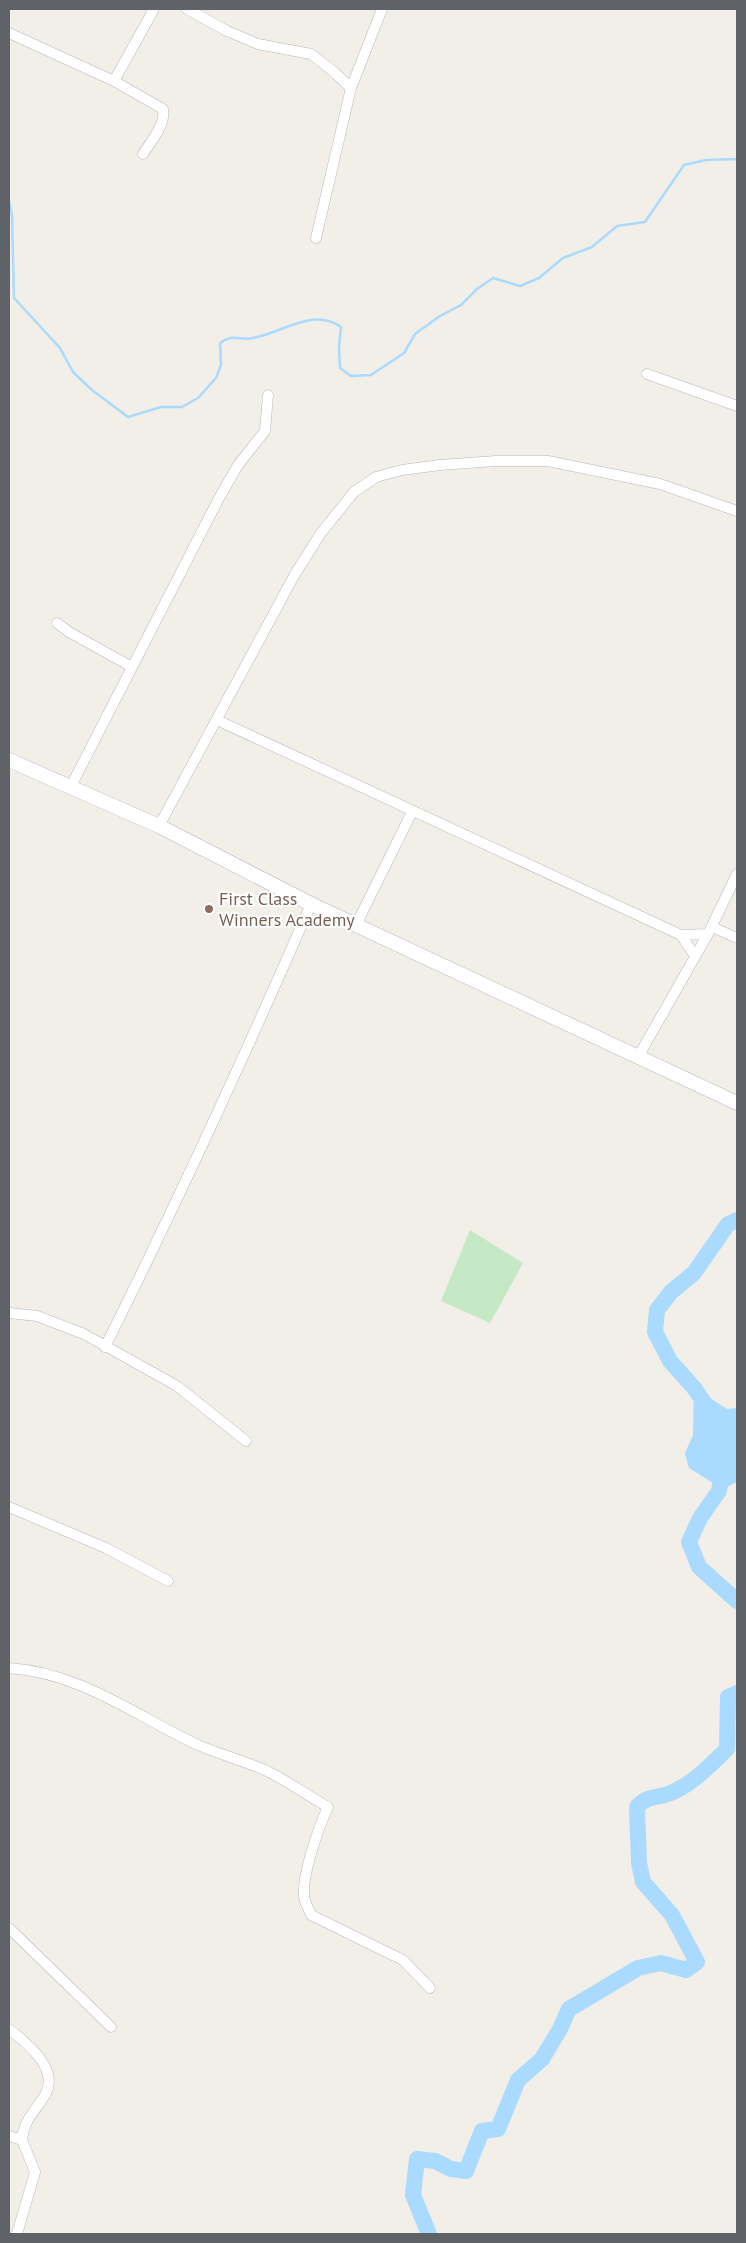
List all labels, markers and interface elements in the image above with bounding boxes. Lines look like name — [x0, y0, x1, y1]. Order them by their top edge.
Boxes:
place label: First Class Winners Academy — [219, 887, 355, 931]
marker: First Class Winners Academy — [203, 903, 215, 915]

